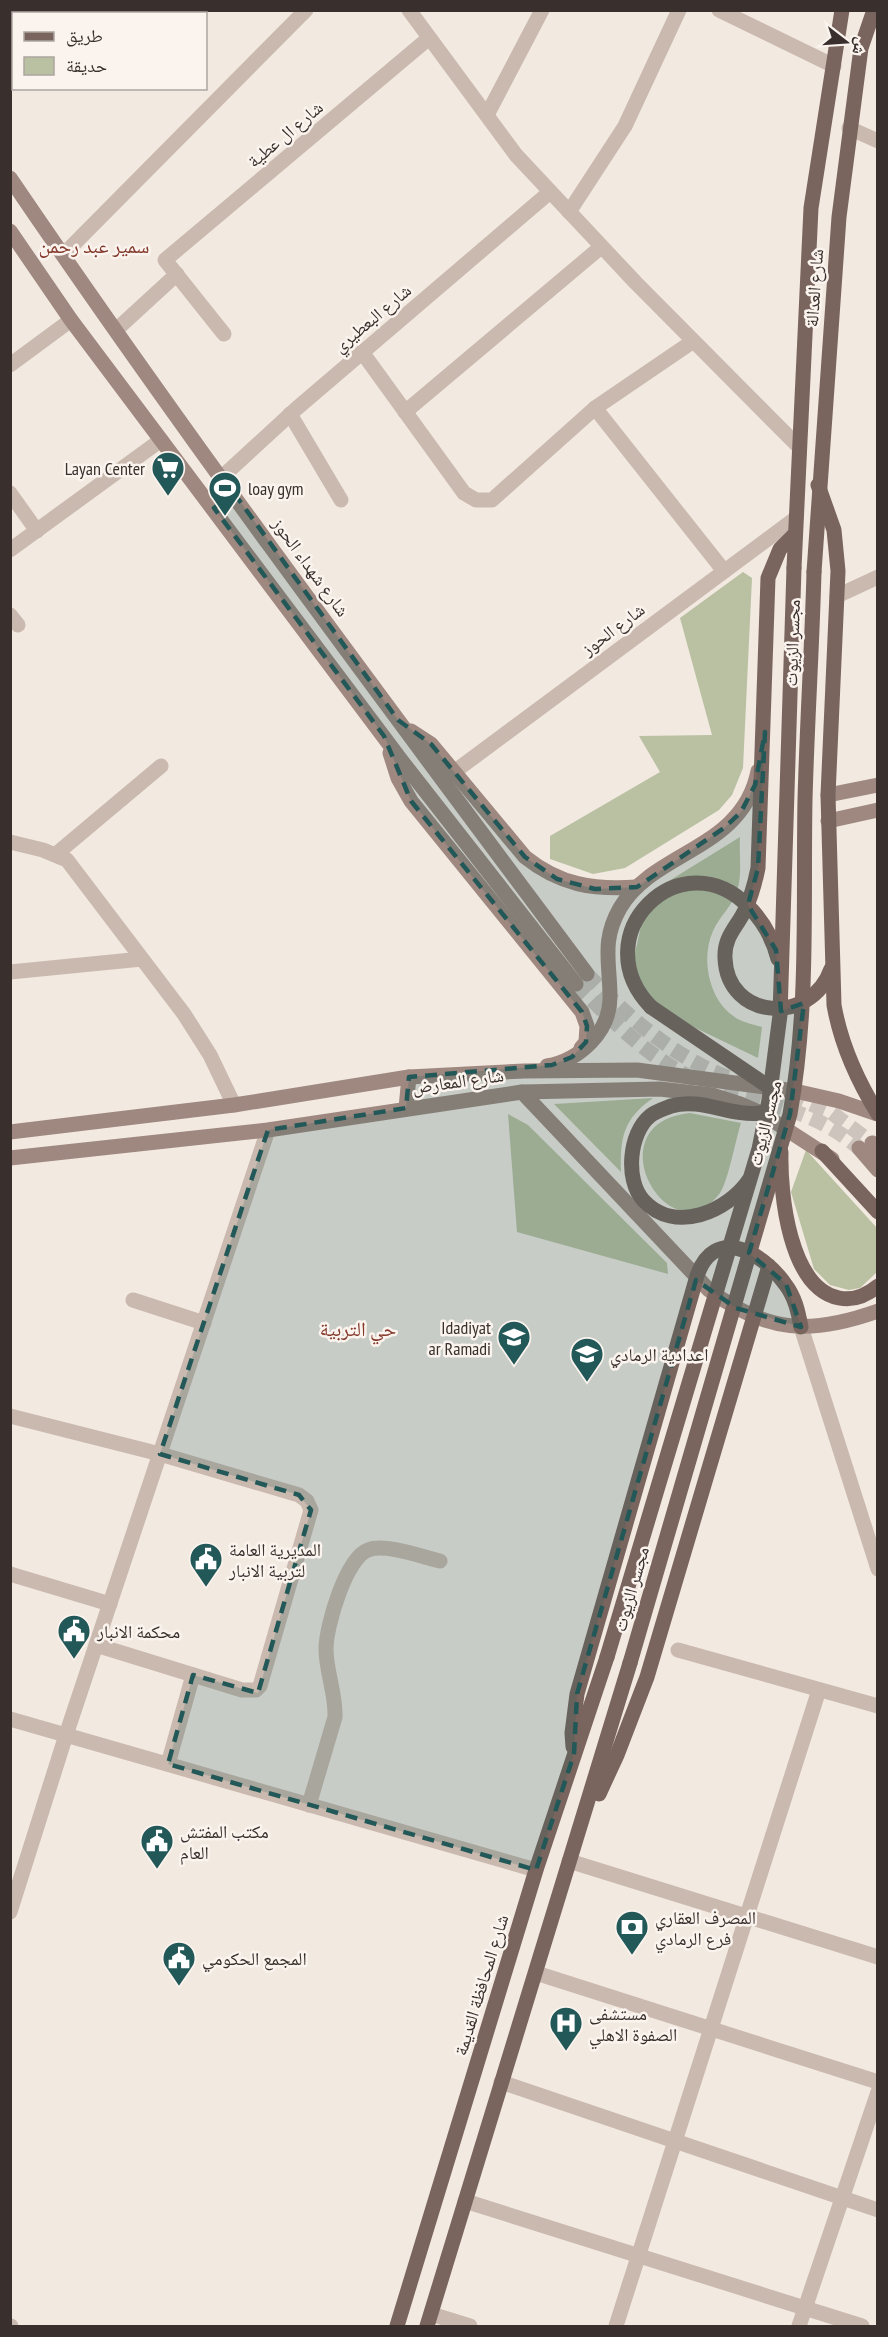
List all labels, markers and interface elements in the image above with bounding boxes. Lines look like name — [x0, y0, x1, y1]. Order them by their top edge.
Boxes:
legend — [12, 12, 207, 90]
north arrow — [816, 12, 876, 72]
text: طريق — [66, 24, 103, 47]
text: ش — [848, 35, 872, 57]
text: حديقة — [66, 54, 107, 77]
street label: شارع ال عطية — [242, 96, 328, 172]
district label: سمير عبد رحمن — [39, 233, 150, 259]
street label: شارع العدالة — [800, 248, 828, 328]
street label: شارع البعطيري — [328, 279, 418, 360]
supermarket icon: Layan Center — [150, 450, 186, 497]
place label: Layan Center — [65, 457, 145, 480]
sports icon: loay gym — [207, 470, 243, 517]
place label: loay gym — [248, 477, 304, 500]
street label: شارع شهداء الحوز — [267, 512, 355, 621]
street label: شارع الحوز — [576, 598, 649, 661]
street label: مجسر الزيوت — [779, 599, 805, 687]
street label: شارع المعارض — [411, 1063, 505, 1099]
street label: مجسر الزيوت — [743, 1078, 787, 1168]
district label: حي التربية — [320, 1316, 397, 1345]
place label: Idadiyat ar Ramadi — [429, 1316, 491, 1360]
school or university icon: Idadiyat ar Ramadi — [496, 1319, 532, 1366]
school or university icon: اعدادية الرمادي — [569, 1336, 605, 1383]
place label: اعدادية الرمادي — [610, 1343, 708, 1369]
place label: المديرية العامة لتربية الانبار — [228, 1538, 321, 1582]
public building icon: المديرية العامة لتربية الانبار — [188, 1541, 224, 1588]
street label: مجسر الزيوت — [608, 1544, 654, 1634]
public building icon: محكمة الانبار — [56, 1613, 92, 1660]
place label: محكمة الانبار — [96, 1620, 180, 1643]
place label: مكتب المفتش العام — [180, 1820, 269, 1865]
public building icon: مكتب المفتش العام — [139, 1823, 175, 1870]
place label: المصرف العقاري فرع الرمادي — [655, 1906, 756, 1953]
bank icon: المصرف العقاري فرع الرمادي — [614, 1909, 650, 1956]
street label: شارع المحافظة القديمة — [449, 1912, 513, 2058]
public building icon: المجمع الحكومي — [161, 1940, 197, 1987]
place label: المجمع الحكومي — [202, 1947, 307, 1973]
place label: مستشفى الصفوة الاهلي — [589, 2002, 677, 2049]
hospital icon: مستشفى الصفوة الاهلي — [548, 2005, 584, 2052]

